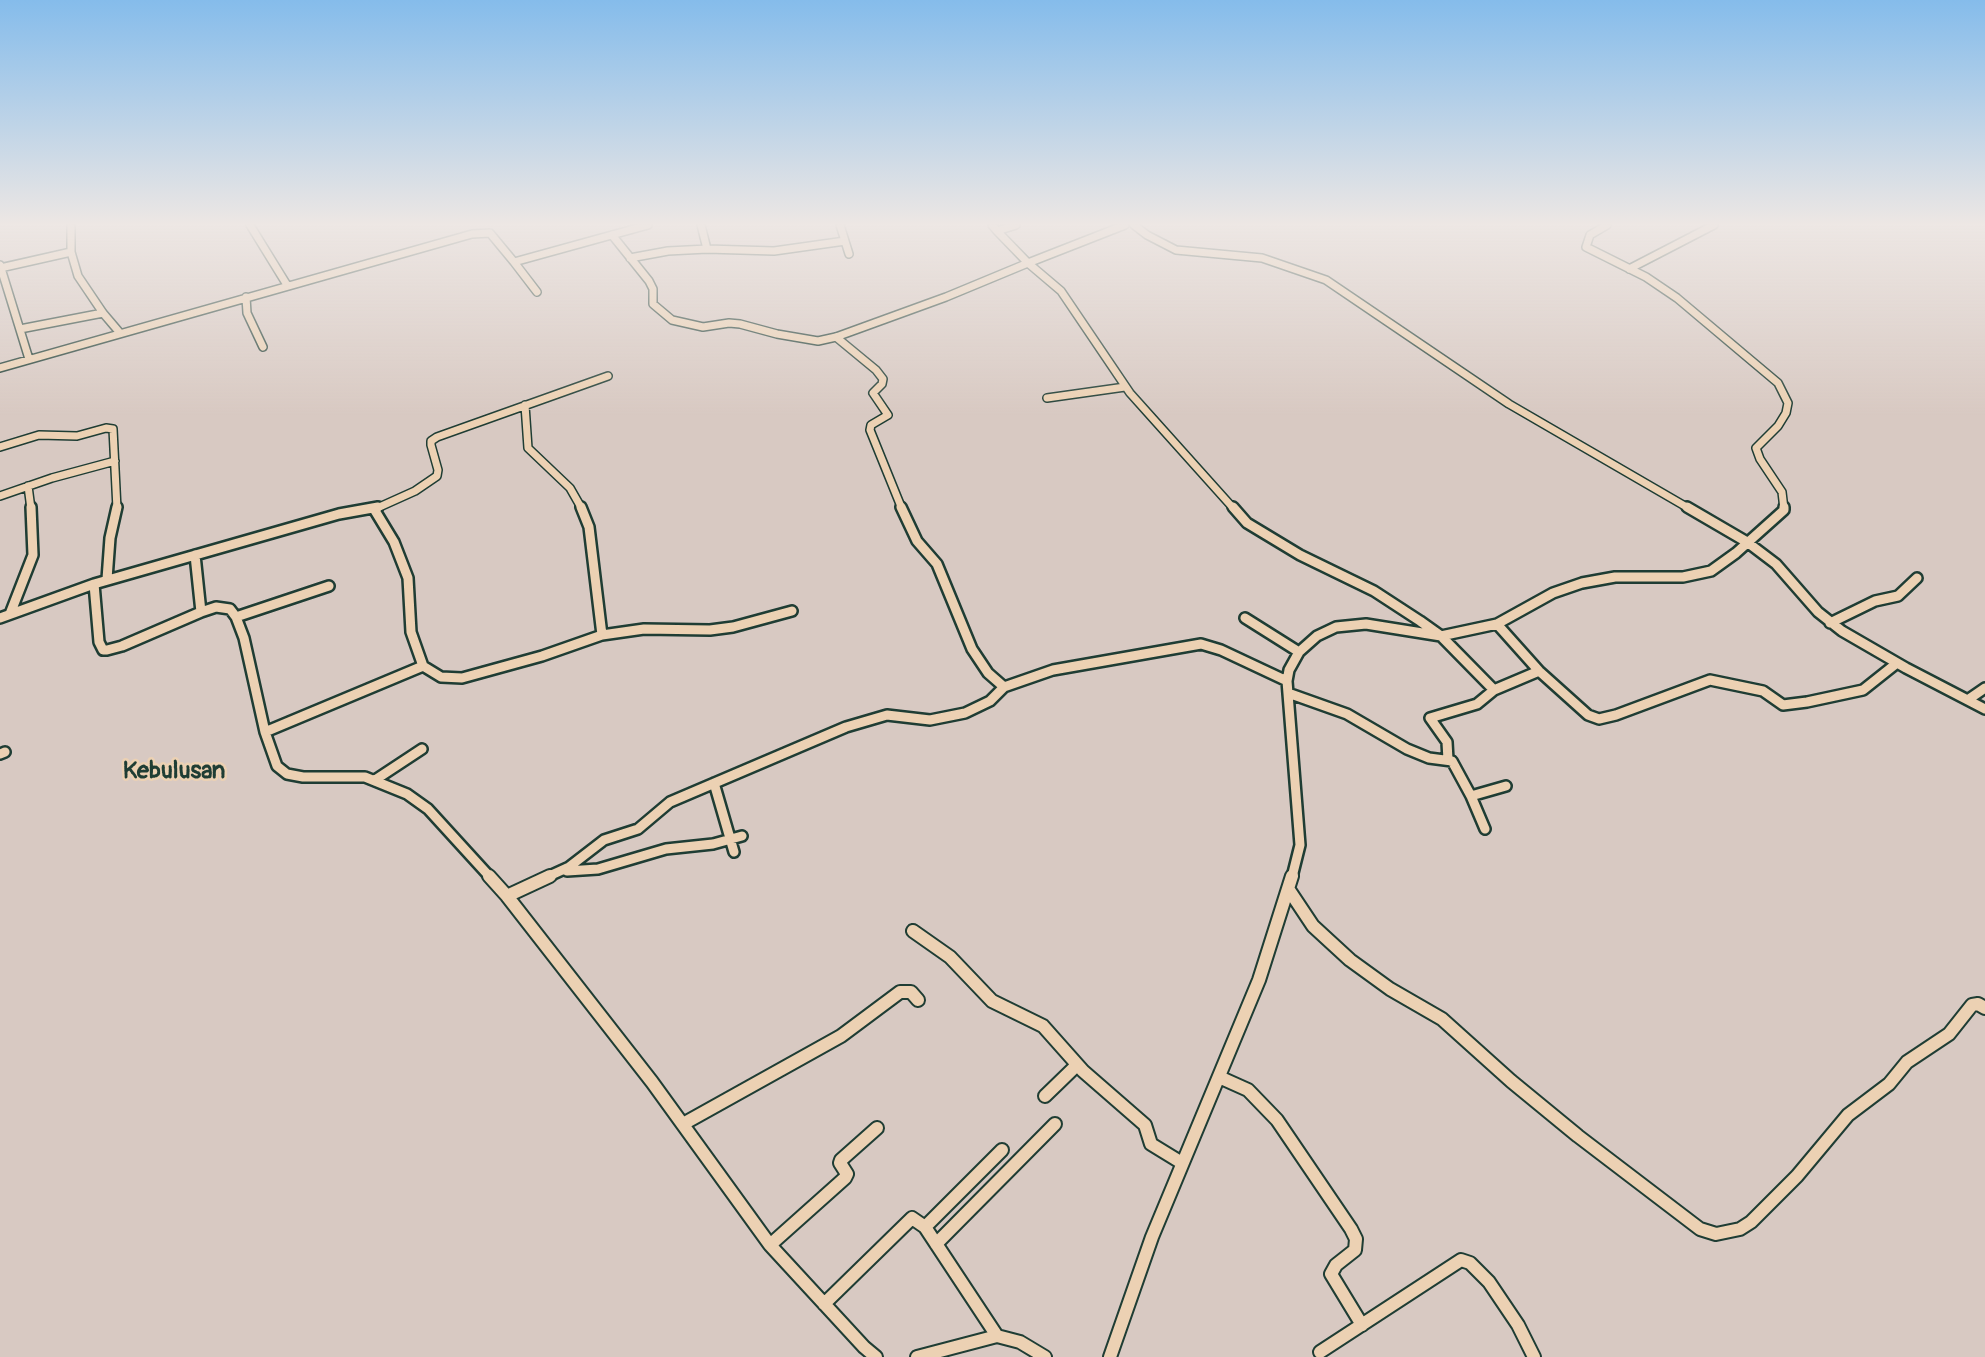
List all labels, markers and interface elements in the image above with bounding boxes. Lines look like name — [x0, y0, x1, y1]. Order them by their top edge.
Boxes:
district label: Kebulusan — [123, 758, 225, 786]

